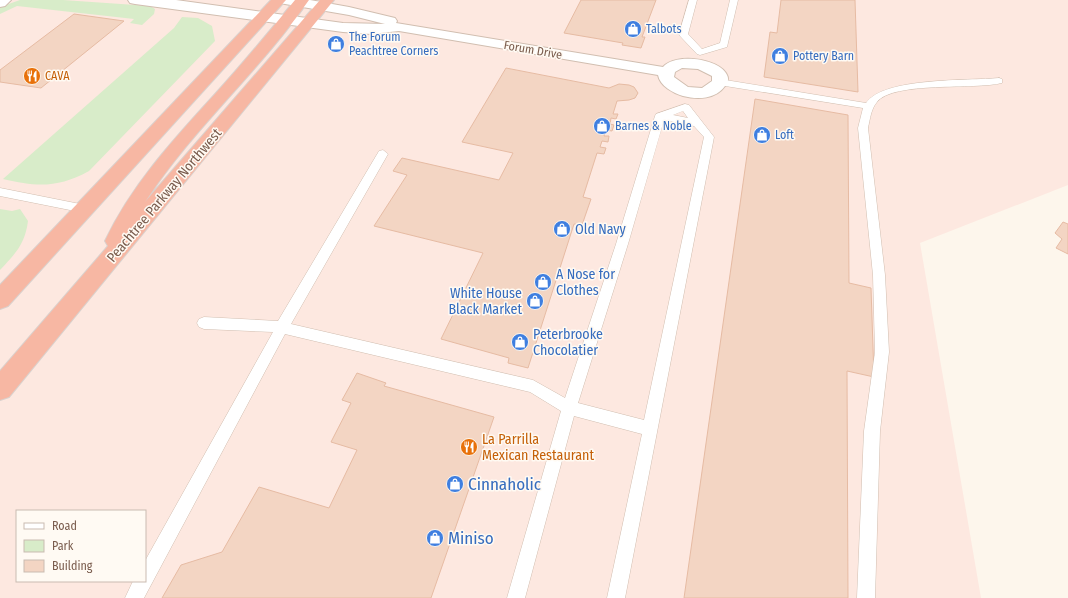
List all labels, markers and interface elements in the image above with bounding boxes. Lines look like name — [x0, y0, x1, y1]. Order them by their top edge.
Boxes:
shop icon: Talbots — [623, 19, 643, 39]
place label: Talbots — [646, 22, 682, 36]
place label: The Forum Peachtree Corners — [349, 30, 438, 58]
shop icon: The Forum Peachtree Corners — [326, 34, 346, 54]
street label: Forum Drive — [503, 38, 563, 62]
shop icon: Pottery Barn — [770, 46, 790, 66]
place label: Pottery Barn — [793, 49, 854, 63]
restaurant icon: CAVA — [22, 66, 42, 86]
place label: CAVA — [45, 69, 70, 83]
shop icon: Barnes & Noble — [592, 116, 612, 136]
place label: Barnes & Noble — [615, 119, 692, 133]
street label: Peachtree Parkway Northwest — [103, 125, 226, 266]
shop icon: Loft — [752, 125, 772, 145]
place label: Loft — [775, 128, 794, 142]
shop icon: Old Navy — [552, 219, 572, 239]
place label: Old Navy — [575, 221, 627, 238]
place label: A Nose for Clothes — [556, 266, 615, 299]
shop icon: A Nose for Clothes — [533, 272, 553, 292]
place label: White House Black Market — [448, 285, 522, 318]
shop icon: White House Black Market — [525, 291, 545, 311]
place label: Peterbrooke Chocolatier — [533, 326, 603, 359]
shop icon: Peterbrooke Chocolatier — [510, 332, 530, 352]
place label: La Parrilla Mexican Restaurant — [482, 431, 594, 464]
restaurant icon: La Parrilla Mexican Restaurant — [459, 437, 479, 457]
shop icon: Cinnaholic — [445, 474, 465, 494]
place label: Cinnaholic — [468, 474, 541, 495]
legend — [16, 510, 146, 582]
text: Road — [52, 519, 77, 533]
shop icon: Miniso — [425, 528, 445, 548]
place label: Miniso — [448, 528, 494, 549]
text: Park — [52, 539, 74, 553]
text: Building — [52, 559, 93, 573]

